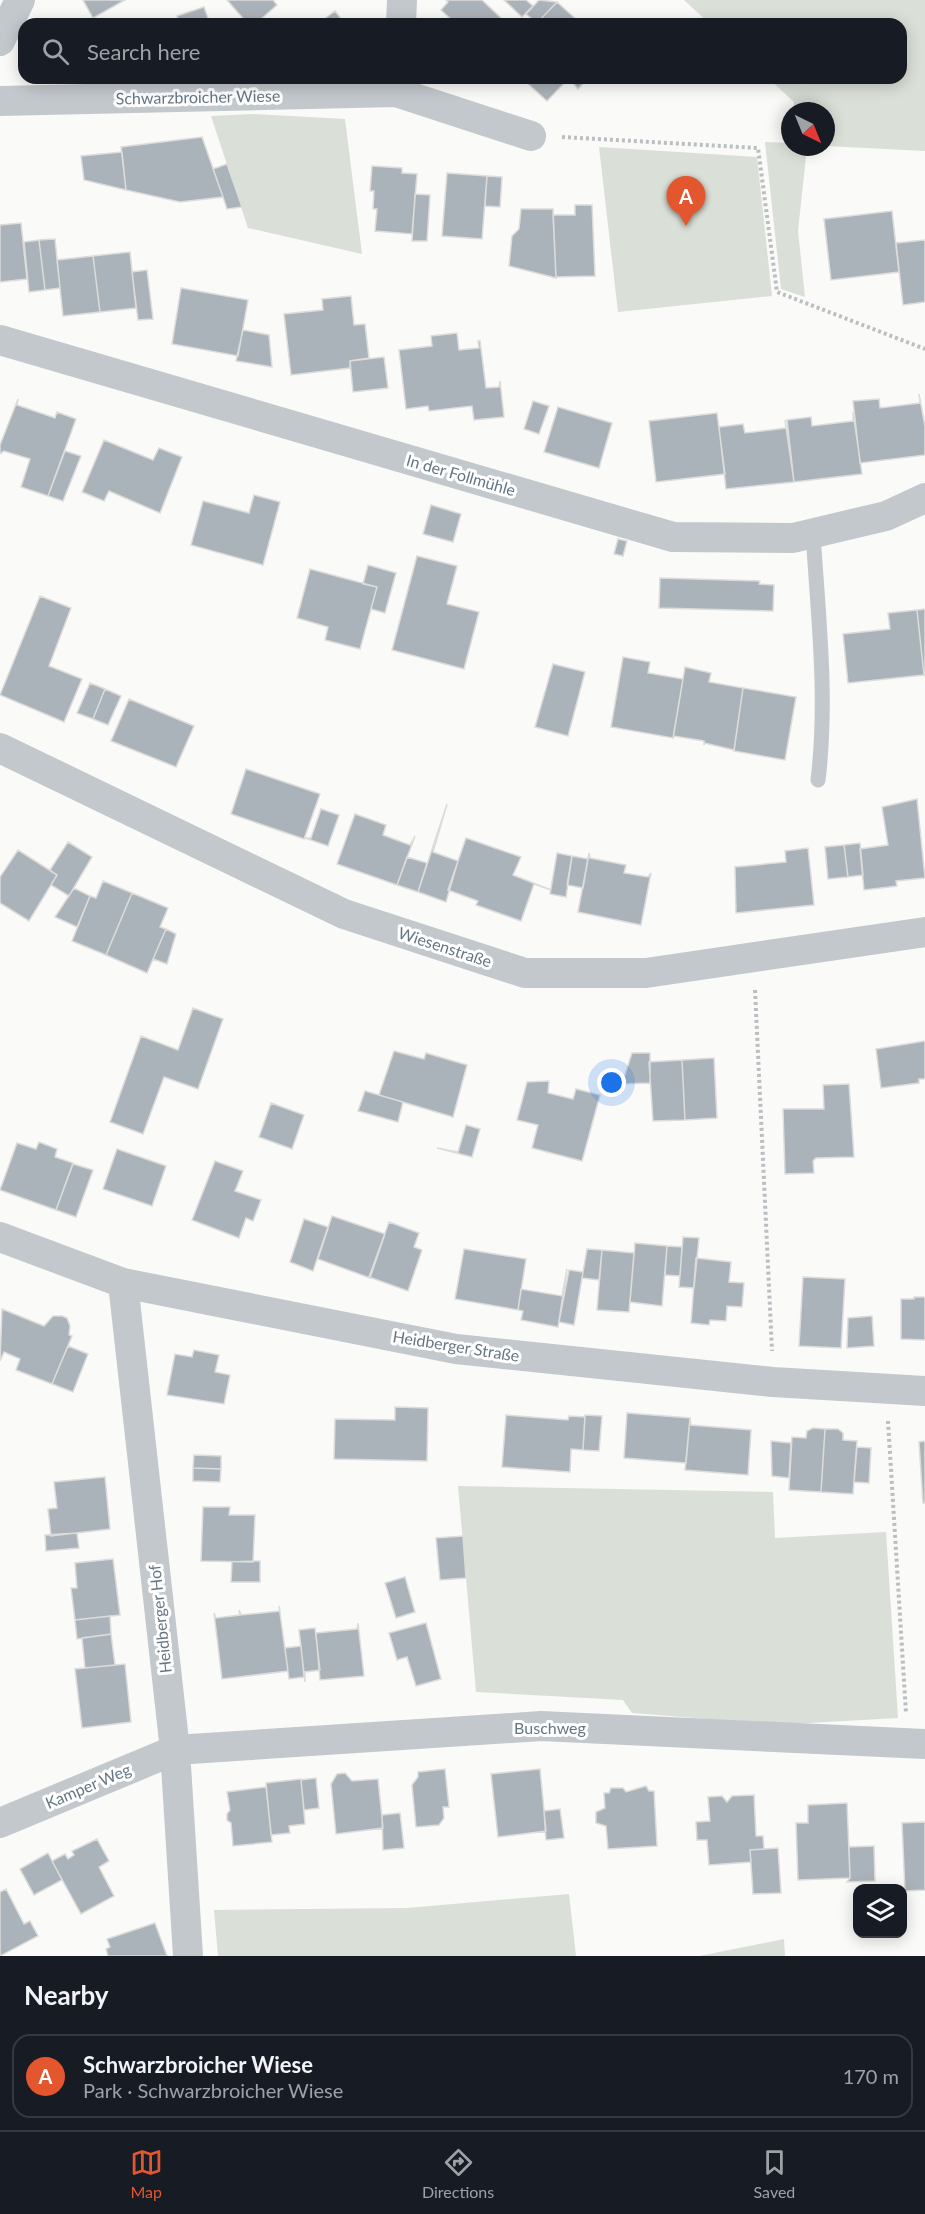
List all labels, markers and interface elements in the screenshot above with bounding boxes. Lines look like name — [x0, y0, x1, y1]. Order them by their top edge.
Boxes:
search box — [18, 18, 907, 84]
icon: search — [39, 35, 72, 68]
text: Search here — [87, 38, 200, 65]
street label: Schwarzbroicher Wiese — [116, 86, 280, 107]
north arrow — [781, 102, 835, 156]
pin: A — [666, 176, 706, 226]
street label: In der Follmühle — [404, 450, 518, 499]
street label: Wiesenstraße — [396, 922, 494, 971]
your location — [597, 1068, 626, 1097]
street label: Heidberger Straße — [391, 1326, 521, 1365]
street label: Heidberger Hof — [144, 1563, 175, 1674]
street label: Buschweg — [514, 1718, 586, 1737]
street label: Kamper Weg — [42, 1759, 133, 1812]
map controls — [853, 1884, 907, 1938]
button: layers — [853, 1884, 907, 1938]
text: Nearby — [24, 1979, 109, 2011]
text: Schwarzbroicher Wiese — [83, 2051, 313, 2078]
text: A — [39, 2064, 52, 2088]
text: 170 m — [843, 2064, 899, 2088]
text: Park · Schwarzbroicher Wiese — [83, 2078, 343, 2102]
tab: Map — [130, 2146, 163, 2201]
tab: Directions — [422, 2146, 494, 2201]
tab: Saved — [754, 2146, 795, 2201]

